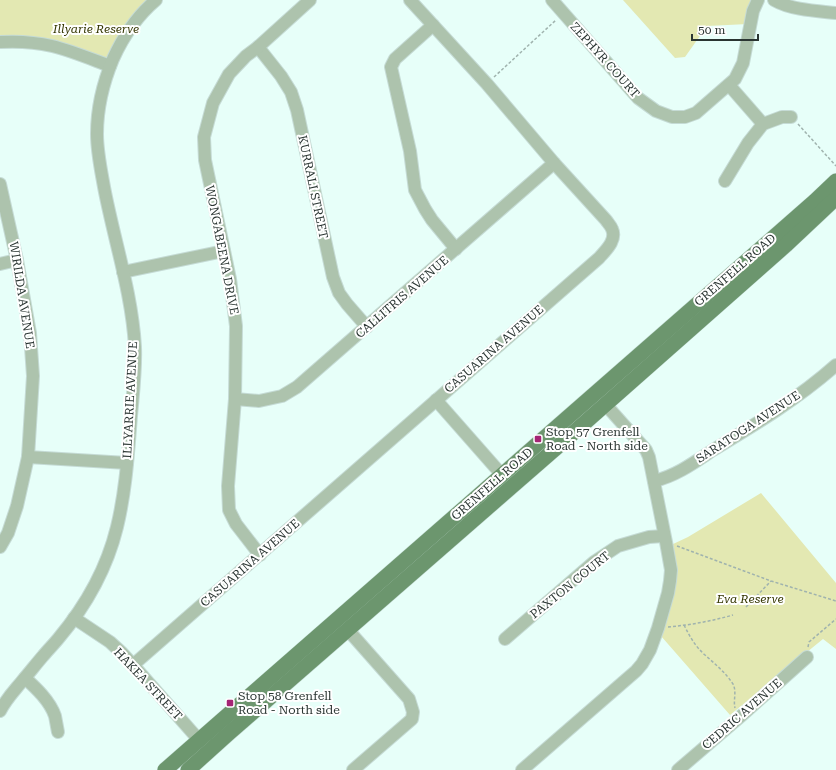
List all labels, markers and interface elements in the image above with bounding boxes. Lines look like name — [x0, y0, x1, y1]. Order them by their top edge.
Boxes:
scale bar — [692, 16, 758, 42]
street label: ZEPHYR COURT — [568, 20, 642, 100]
park label: Illyarie Reserve — [52, 22, 139, 36]
text: 50 m — [698, 23, 725, 37]
street label: KURRALI STREET — [295, 134, 331, 240]
street label: WONGABEENA DRIVE — [203, 184, 241, 316]
street label: GRENFELL ROAD — [692, 231, 778, 309]
street label: WIRILDA AVENUE — [7, 241, 37, 349]
street label: CALLITRIS AVENUE — [353, 253, 451, 341]
street label: CASUARINA AVENUE — [442, 302, 546, 396]
street label: ILLYARRIE AVENUE — [120, 341, 140, 459]
street label: SARATOGA AVENUE — [693, 388, 803, 466]
place label: Stop 57 Grenfell Road - North side — [546, 425, 648, 453]
marker: Stop 57 Grenfell Road - North side — [533, 434, 543, 444]
street label: GRENFELL ROAD — [449, 445, 535, 523]
street label: CASUARINA AVENUE — [198, 516, 302, 610]
street label: PAXTON COURT — [527, 549, 613, 621]
park label: Eva Reserve — [715, 592, 784, 606]
street label: HAKEA STREET — [111, 645, 185, 723]
street label: CEDRIC AVENUE — [699, 676, 785, 752]
place label: Stop 58 Grenfell Road - North side — [238, 689, 340, 717]
marker: Stop 58 Grenfell Road - North side — [225, 698, 235, 708]

